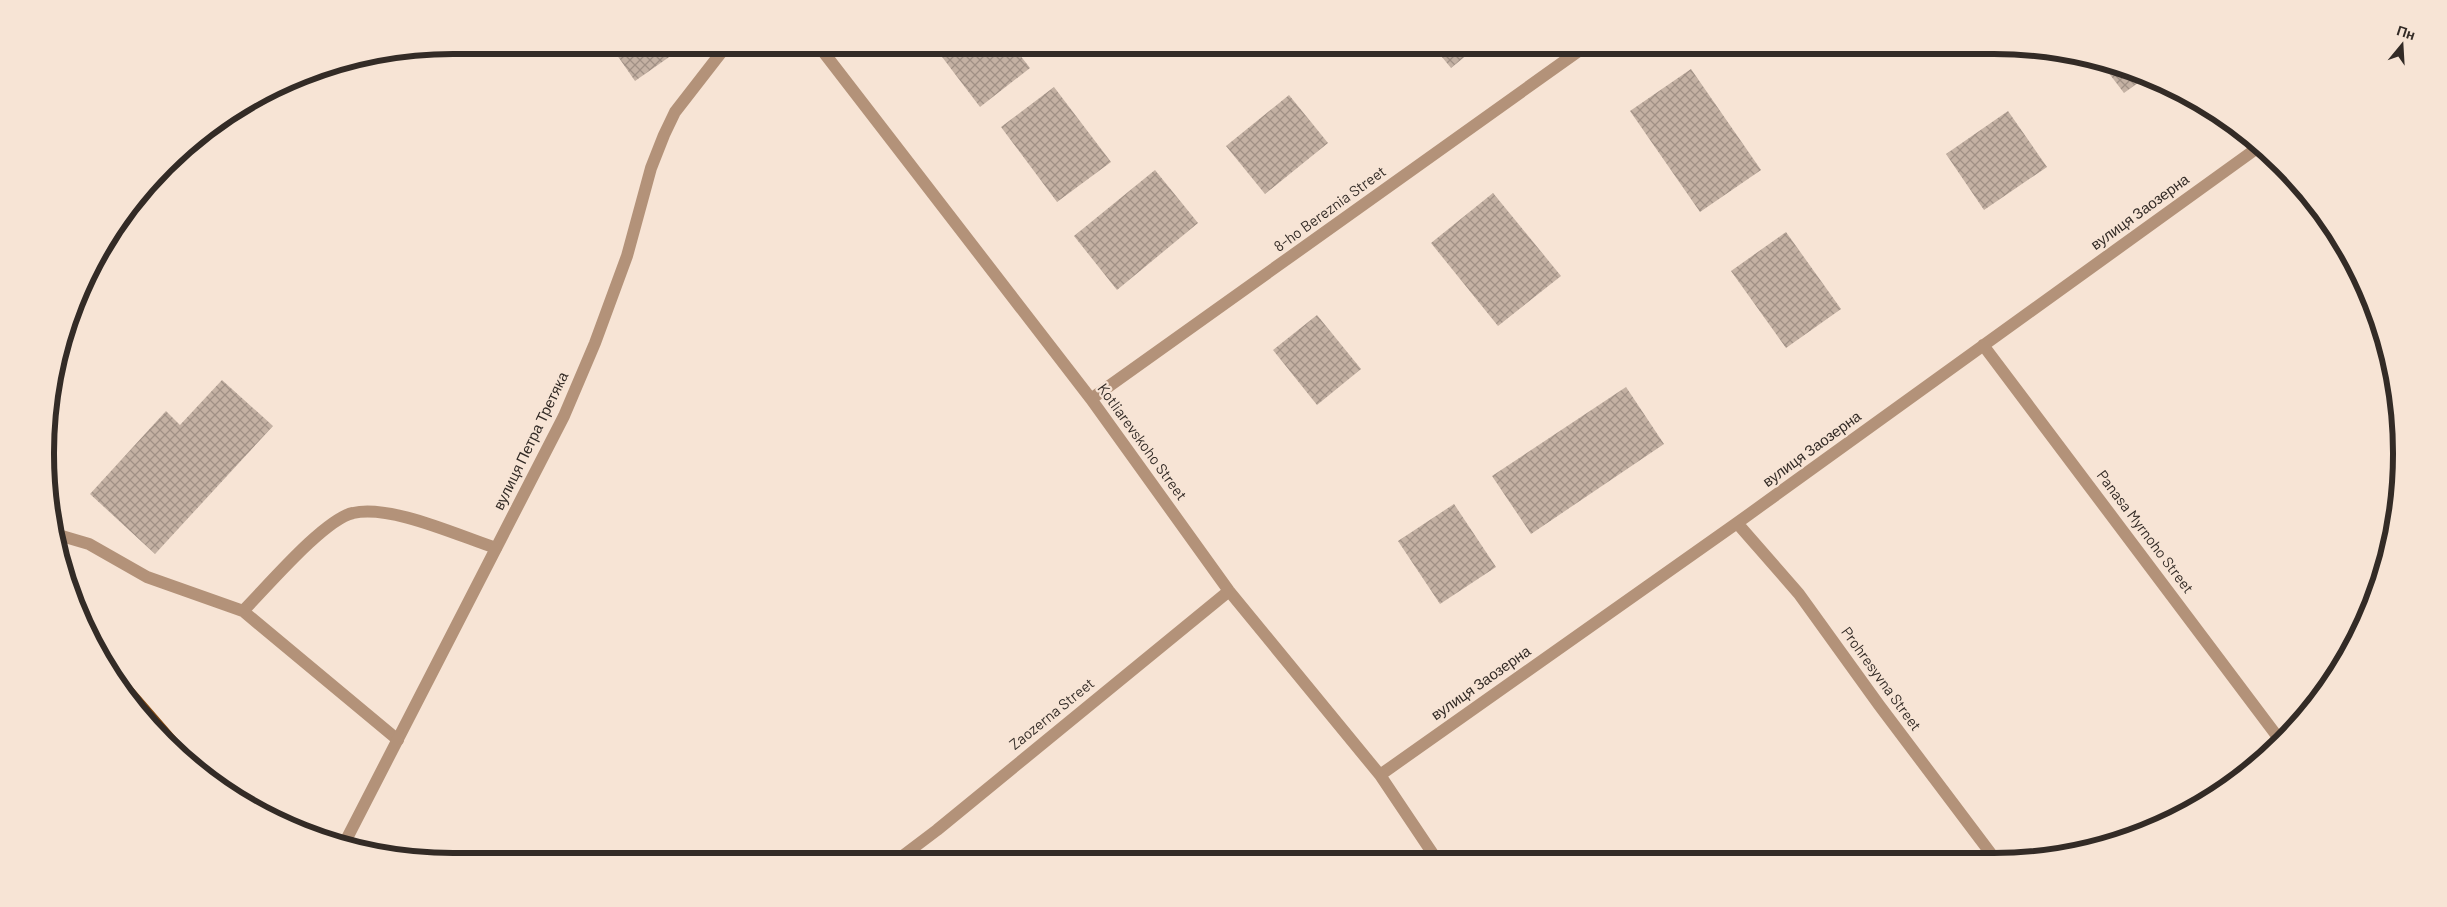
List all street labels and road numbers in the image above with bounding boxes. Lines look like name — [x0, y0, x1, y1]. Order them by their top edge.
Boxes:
street label: 8-ho Bereznia Street — [1270, 162, 1389, 255]
street label: вулиця Заозерна — [2087, 169, 2193, 253]
street label: вулиця Петра Третяка — [489, 368, 572, 513]
street label: Kotliarevskoho Street — [1094, 379, 1191, 503]
street label: вулиця Заозерна — [1759, 406, 1865, 490]
street label: Panasa Myrnoho Street — [2094, 466, 2198, 597]
street label: Prohresyvna Street — [1838, 623, 1926, 734]
street label: вулиця Заозерна — [1427, 641, 1534, 723]
street label: Zaozerna Street — [1005, 674, 1097, 753]

